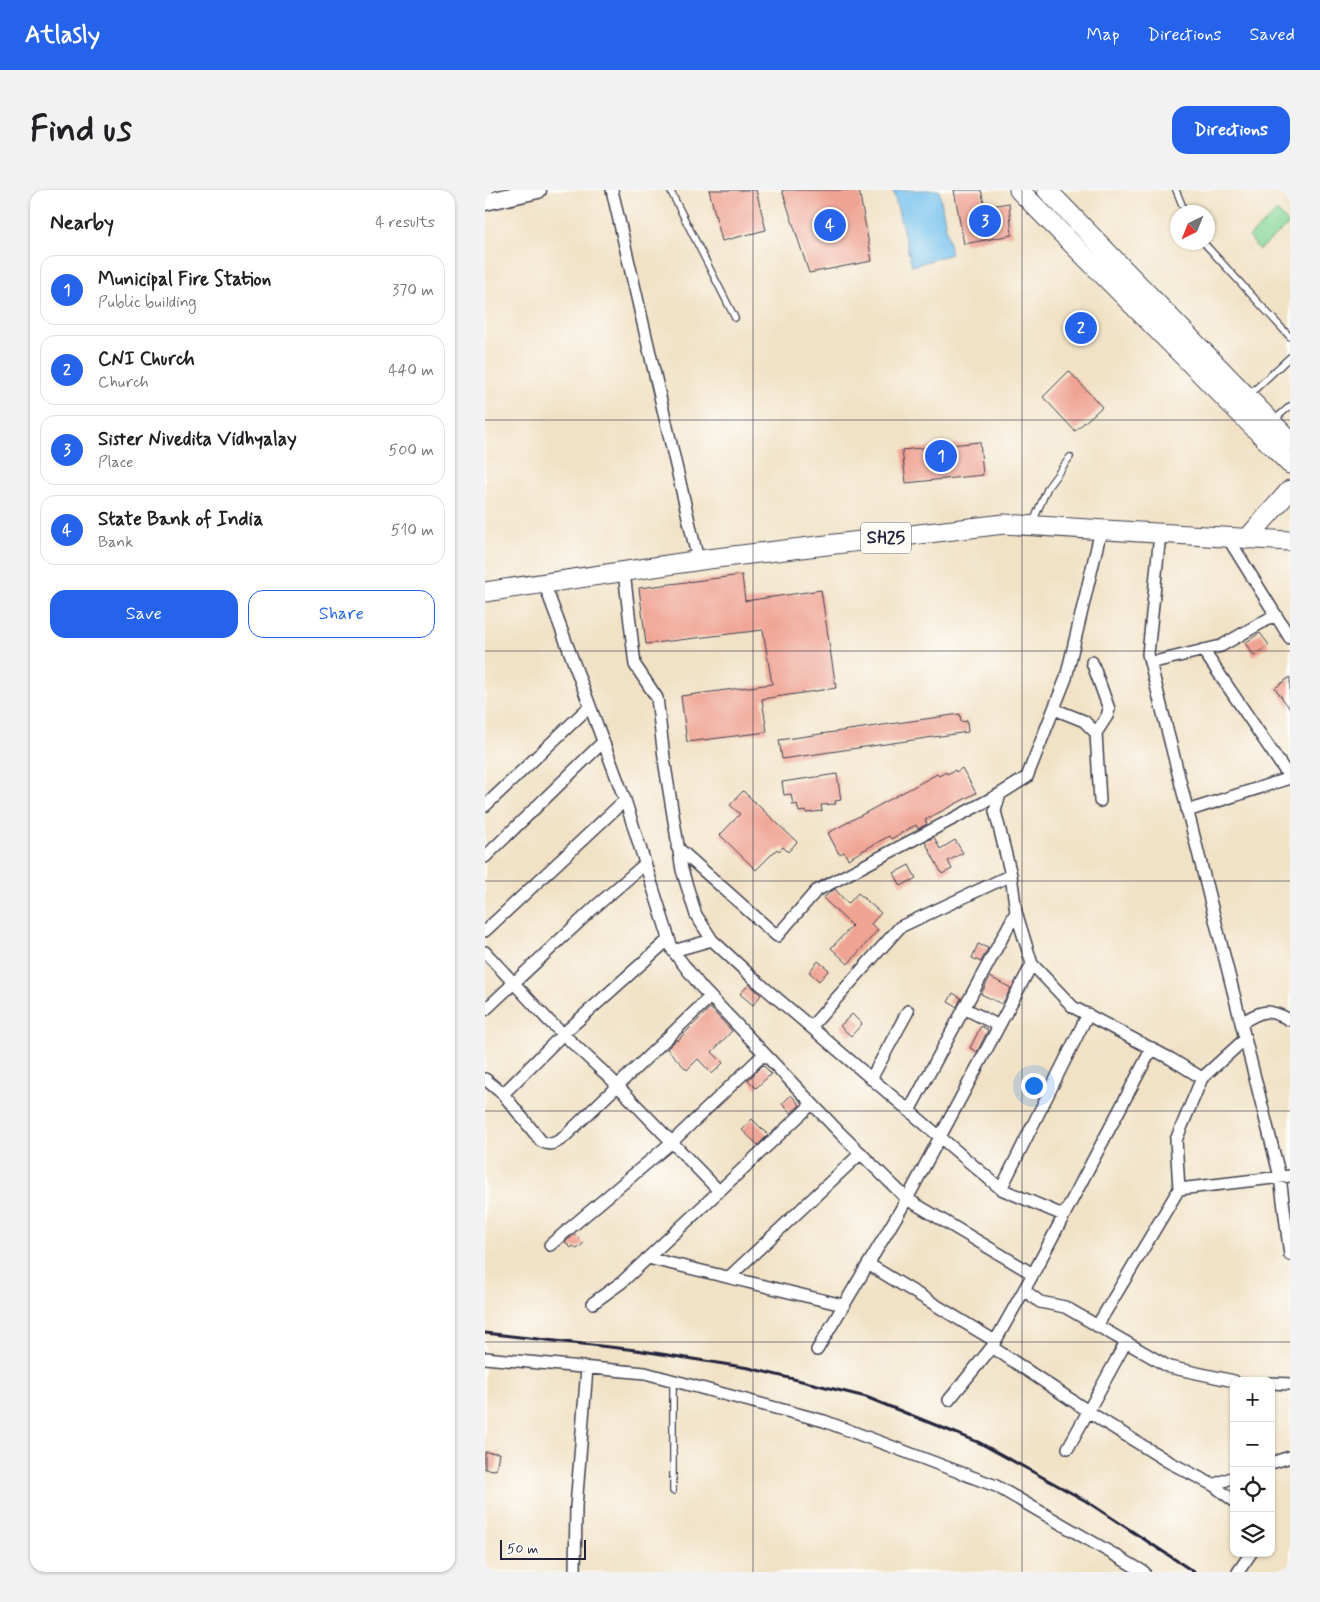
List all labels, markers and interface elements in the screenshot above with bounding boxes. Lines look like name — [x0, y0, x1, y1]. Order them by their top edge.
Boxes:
text: Atlasly — [25, 20, 100, 51]
text: Map — [1087, 23, 1120, 47]
text: Directions — [1148, 23, 1222, 47]
text: Saved — [1250, 23, 1295, 47]
button: Directions — [1172, 106, 1290, 154]
text: Find us — [30, 107, 132, 153]
pin: 3 — [969, 202, 1001, 240]
north arrow — [1170, 205, 1215, 250]
pin: 4 — [814, 206, 846, 244]
text: Nearby — [50, 209, 114, 237]
text: 4 results — [375, 212, 435, 233]
text: Municipal Fire Station — [98, 267, 271, 292]
text: 1 — [63, 280, 71, 301]
text: 370 m — [392, 280, 434, 301]
text: Public building — [98, 292, 197, 313]
pin: 2 — [1065, 309, 1097, 347]
text: CNI Church — [98, 347, 195, 372]
text: 2 — [63, 360, 71, 381]
text: 440 m — [388, 360, 434, 381]
text: Church — [98, 372, 149, 393]
text: Sister Nivedita Vidhyalay — [98, 427, 297, 452]
pin: 1 — [925, 437, 957, 475]
text: 3 — [63, 440, 71, 461]
text: 500 m — [389, 440, 434, 461]
text: Place — [98, 452, 133, 473]
text: State Bank of India — [98, 507, 263, 532]
text: 4 — [62, 520, 72, 541]
text: 510 m — [391, 520, 434, 541]
road number: SH25 — [861, 522, 911, 553]
text: Bank — [98, 532, 133, 553]
button: Save — [50, 590, 238, 638]
button: Share — [248, 590, 435, 638]
your location — [1021, 1073, 1047, 1099]
map controls — [1230, 1377, 1275, 1557]
button: + — [1230, 1377, 1275, 1422]
button: − — [1230, 1422, 1275, 1467]
button: locate — [1230, 1467, 1275, 1512]
button: layers — [1230, 1512, 1275, 1557]
scale bar — [500, 1537, 586, 1560]
text: 50 m — [507, 1540, 538, 1558]

